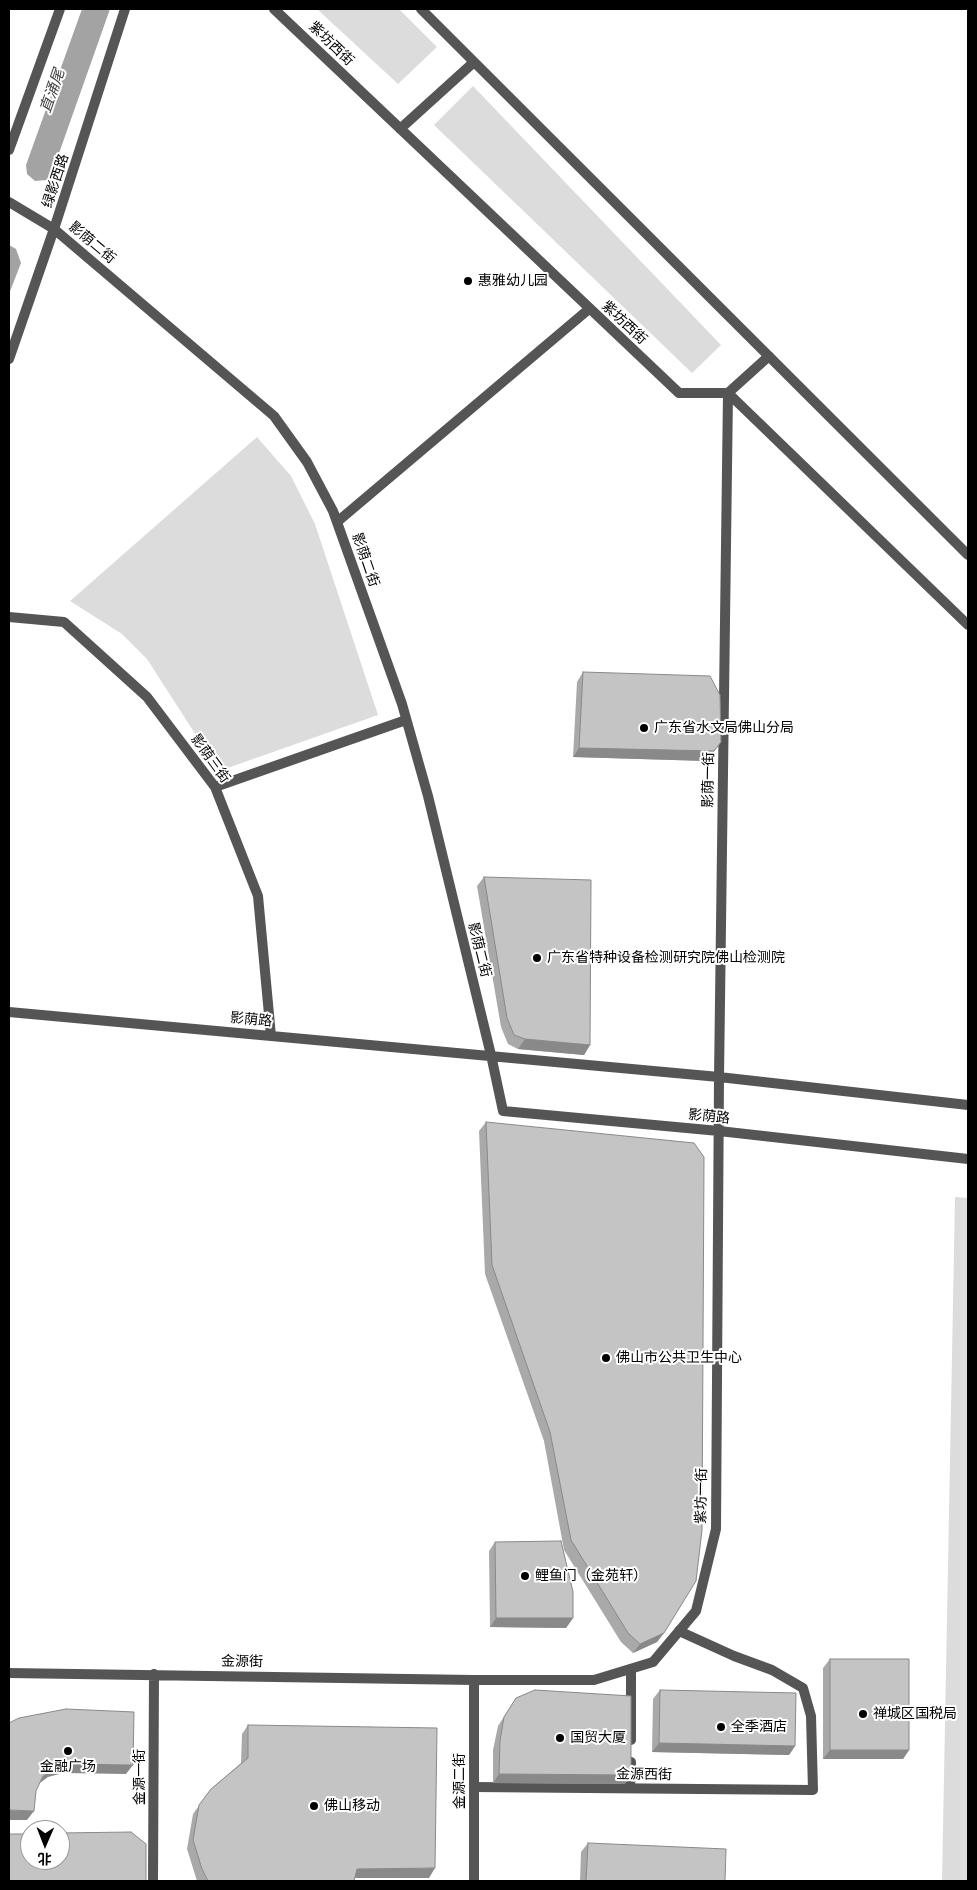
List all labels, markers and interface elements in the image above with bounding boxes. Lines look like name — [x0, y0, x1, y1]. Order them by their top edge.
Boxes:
street label: 紫坊西街 — [305, 19, 357, 69]
water label: 直涌尾 — [37, 67, 69, 115]
street label: 绿影西路 — [39, 152, 73, 210]
street label: 影荫二街 — [65, 219, 119, 267]
place label: 惠雅幼儿园 — [478, 273, 548, 289]
marker: 惠雅幼儿园 — [462, 275, 474, 287]
street label: 紫坊西街 — [598, 298, 650, 348]
street label: 影荫二街 — [348, 531, 382, 589]
place label: 广东省水文局佛山分局 — [654, 720, 794, 736]
marker: 广东省水文局佛山分局 — [638, 722, 650, 734]
street label: 影荫三街 — [187, 731, 233, 787]
street label: 影荫一街 — [700, 752, 718, 808]
street label: 影荫二街 — [464, 921, 494, 979]
place label: 广东省特种设备检测研究院佛山检测院 — [547, 950, 785, 966]
marker: 广东省特种设备检测研究院佛山检测院 — [531, 952, 543, 964]
street label: 影荫路 — [229, 1010, 273, 1030]
street label: 影荫路 — [687, 1106, 731, 1128]
place label: 佛山市公共卫生中心 — [616, 1350, 742, 1366]
marker: 佛山市公共卫生中心 — [600, 1352, 612, 1364]
street label: 紫坊一街 — [693, 1468, 711, 1524]
place label: 鲤鱼门（金苑轩） — [535, 1568, 647, 1584]
marker: 鲤鱼门（金苑轩） — [519, 1570, 531, 1582]
street label: 金源街 — [221, 1653, 263, 1671]
place label: 禅城区国税局 — [873, 1706, 957, 1722]
marker: 禅城区国税局 — [857, 1708, 869, 1720]
place label: 全季酒店 — [731, 1719, 787, 1735]
marker: 全季酒店 — [715, 1721, 727, 1733]
place label: 国贸大厦 — [570, 1730, 626, 1746]
marker: 国贸大厦 — [554, 1732, 566, 1744]
marker: 金融广场 — [62, 1745, 74, 1757]
street label: 金源一街 — [132, 1749, 148, 1805]
street label: 金源二街 — [452, 1753, 468, 1809]
place label: 金融广场 — [40, 1759, 96, 1775]
street label: 金源西街 — [616, 1766, 672, 1784]
place label: 佛山移动 — [324, 1798, 380, 1814]
marker: 佛山移动 — [308, 1800, 320, 1812]
north arrow — [20, 1820, 70, 1870]
text: 北 — [38, 1851, 52, 1867]

